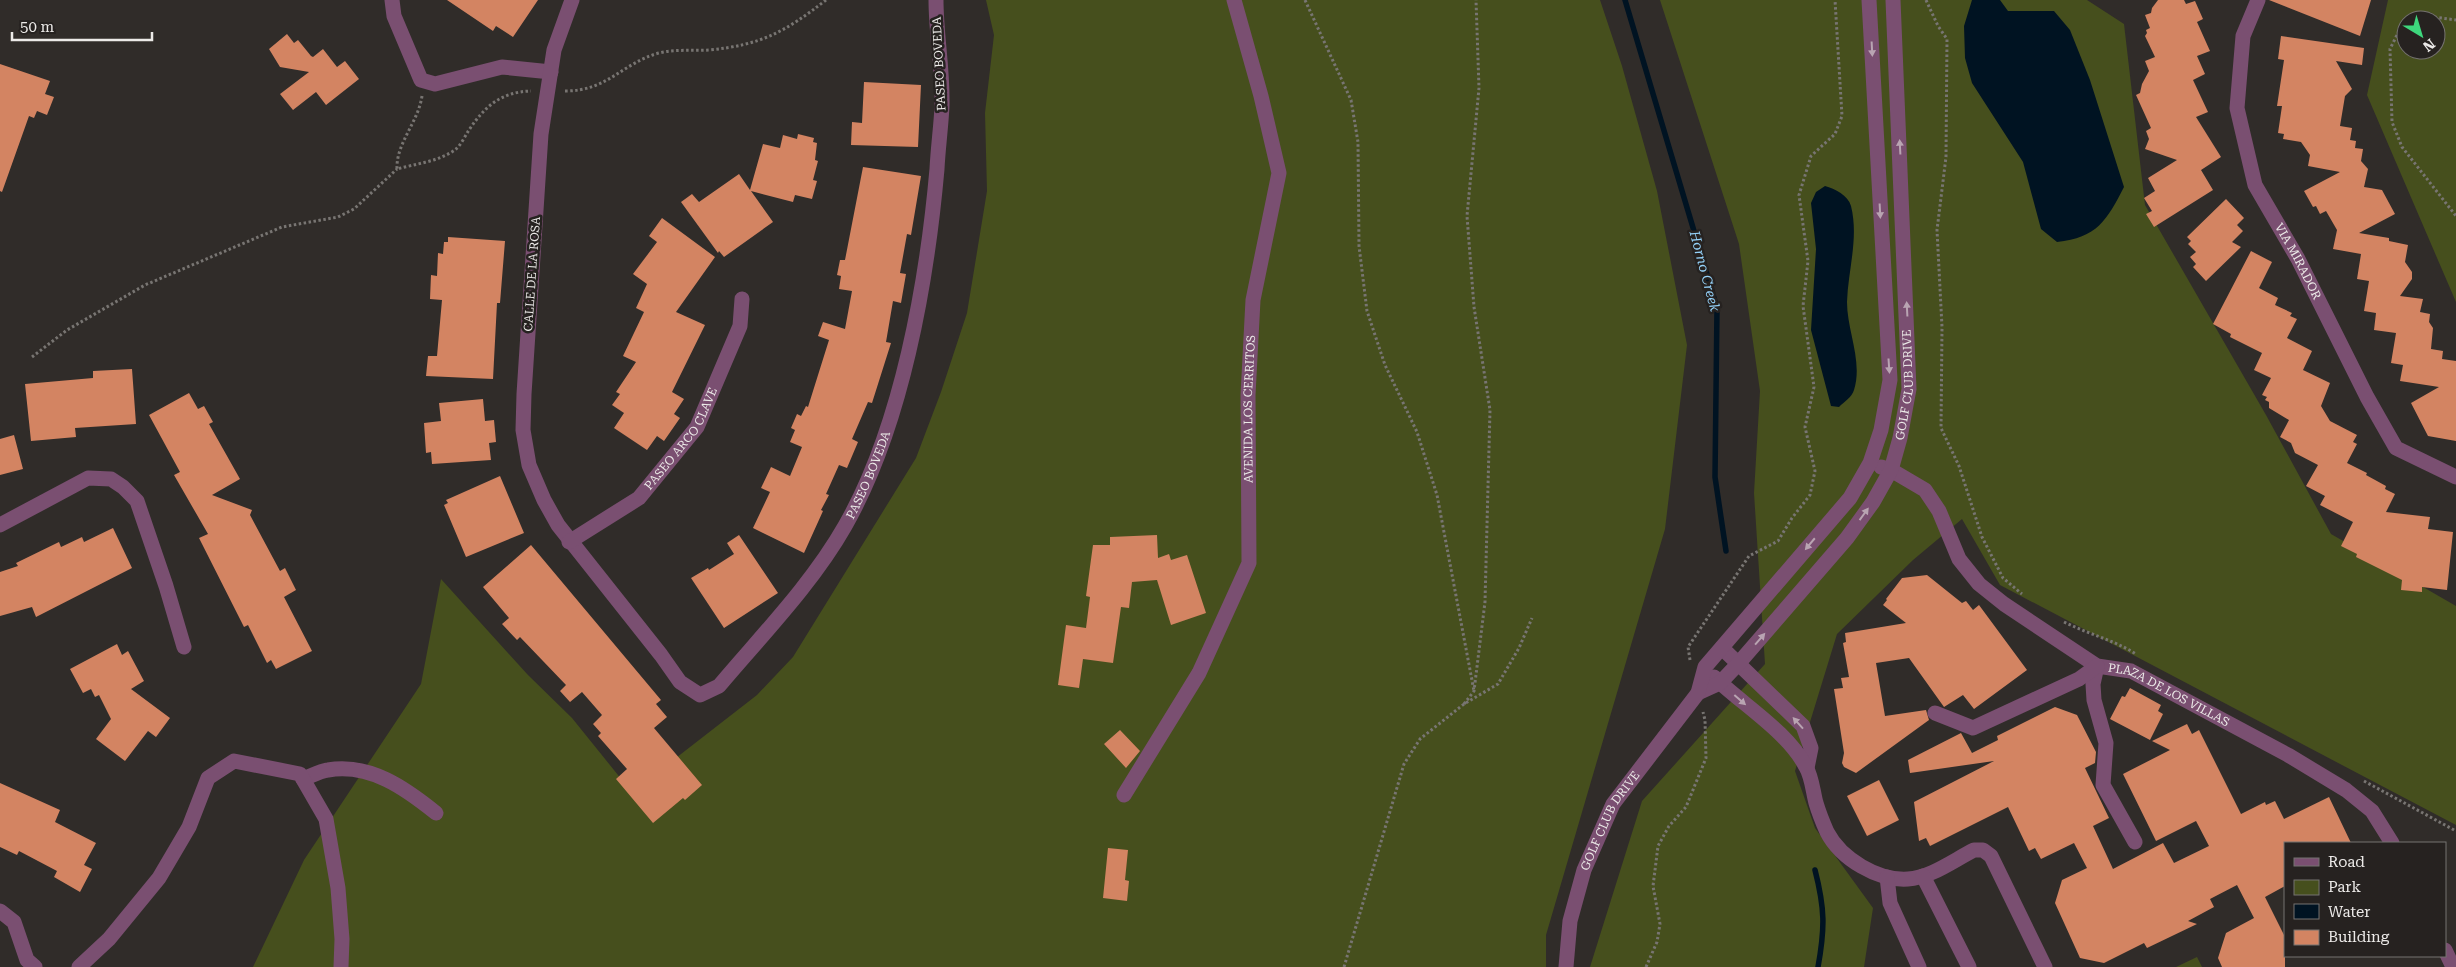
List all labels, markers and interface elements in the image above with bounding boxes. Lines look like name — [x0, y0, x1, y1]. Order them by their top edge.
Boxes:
scale bar — [12, 10, 152, 42]
north arrow — [2396, 10, 2446, 60]
street label: PASEO BOVEDA — [930, 16, 948, 111]
text: 50 m — [20, 18, 55, 36]
text: N — [2420, 36, 2438, 55]
one-way arrow — [1868, 41, 1876, 57]
one-way arrow — [1895, 139, 1903, 155]
one-way arrow — [1877, 203, 1885, 219]
street label: CALLE DE LA ROSA — [521, 216, 543, 332]
street label: VIA MIRADOR — [2272, 221, 2324, 302]
water label: Horno Creek — [1686, 228, 1724, 314]
one-way arrow — [1903, 301, 1911, 317]
street label: GOLF CLUB DRIVE — [1893, 329, 1916, 441]
street label: AVENIDA LOS CERRITOS — [1241, 335, 1258, 483]
one-way arrow — [1886, 358, 1894, 374]
street label: PASEO ARCO CLAVE — [642, 385, 720, 493]
street label: PASEO BOVEDA — [843, 429, 893, 521]
one-way arrow — [1859, 508, 1869, 521]
one-way arrow — [1805, 538, 1816, 551]
one-way arrow — [1754, 633, 1765, 646]
street label: PLAZA DE LOS VILLAS — [2107, 661, 2232, 729]
one-way arrow — [1734, 695, 1747, 706]
one-way arrow — [1793, 716, 1804, 729]
street label: GOLF CLUB DRIVE — [1578, 768, 1643, 873]
legend — [2284, 842, 2446, 957]
text: Road — [2328, 853, 2365, 871]
text: Park — [2328, 878, 2362, 896]
text: Water — [2328, 903, 2370, 921]
text: Building — [2328, 928, 2390, 946]

